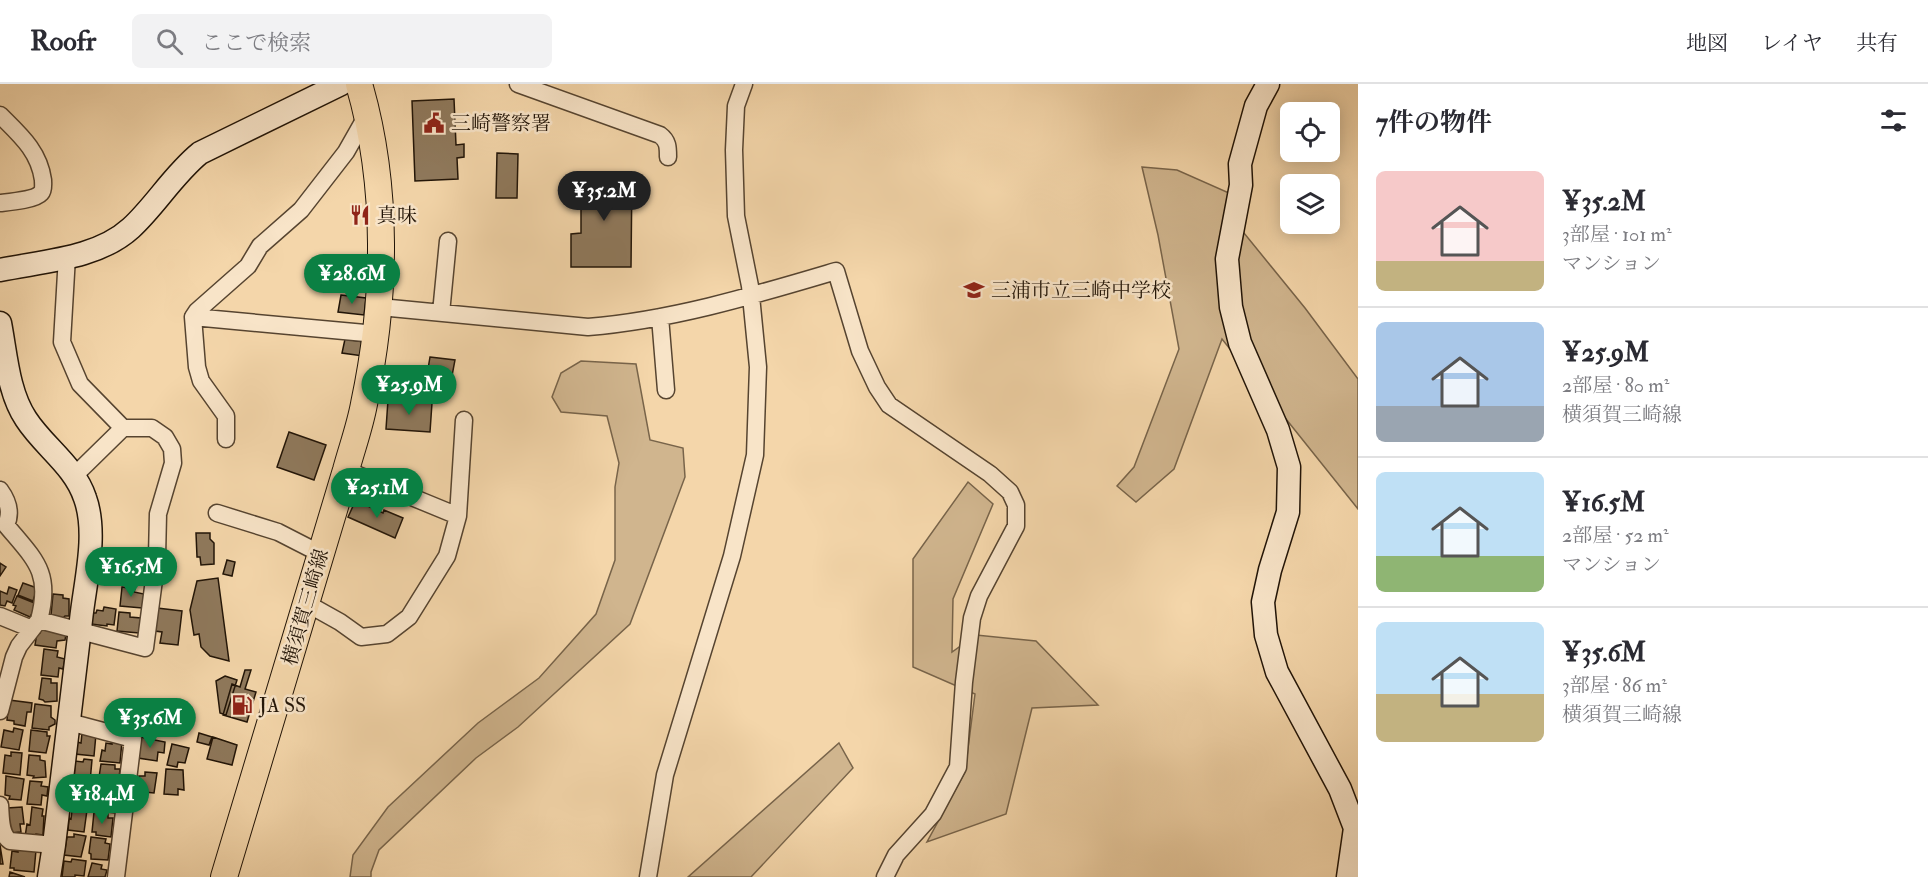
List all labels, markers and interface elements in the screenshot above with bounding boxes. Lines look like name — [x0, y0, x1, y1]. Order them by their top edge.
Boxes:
search box — [132, 14, 552, 68]
text: Roofr — [30, 24, 96, 59]
icon: search — [153, 25, 186, 58]
text: ここで検索 — [201, 29, 311, 57]
text: 地図 — [1686, 30, 1728, 57]
text: レイヤ — [1761, 30, 1823, 57]
text: 共有 — [1856, 30, 1898, 57]
map controls — [1280, 102, 1340, 234]
button: locate — [1280, 102, 1340, 162]
icon: filters — [1877, 104, 1910, 137]
text: 7件の物件 — [1376, 107, 1492, 139]
public building icon: 三崎警察署 — [422, 111, 446, 135]
place label: 三崎警察署 — [451, 111, 551, 136]
pin: ¥35.2M — [555, 171, 653, 222]
button: layers — [1280, 174, 1340, 234]
text: ¥35.2M — [572, 178, 636, 203]
text: ¥35.2M — [1562, 186, 1646, 218]
icon: home — [1424, 195, 1496, 267]
restaurant icon: 真味 — [348, 203, 372, 227]
place label: 真味 — [377, 203, 417, 228]
text: 3部屋 · 101 m² — [1562, 222, 1672, 247]
text: マンション — [1562, 251, 1661, 276]
pin: ¥28.6M — [303, 254, 401, 305]
text: ¥28.6M — [318, 261, 386, 286]
school or university icon: 三浦市立三崎中学校 — [962, 278, 986, 302]
place label: 三浦市立三崎中学校 — [991, 278, 1171, 303]
text: ¥25.9M — [1562, 337, 1649, 369]
icon: home — [1424, 346, 1496, 418]
pin: ¥25.9M — [360, 365, 458, 416]
text: ¥25.9M — [375, 372, 443, 397]
text: 2部屋 · 80 m² — [1562, 373, 1669, 398]
text: 横須賀三崎線 — [1562, 402, 1682, 427]
pin: ¥25.1M — [328, 468, 426, 519]
text: ¥25.1M — [345, 475, 409, 500]
text: ¥16.5M — [1562, 487, 1645, 519]
icon: home — [1424, 496, 1496, 568]
text: 2部屋 · 52 m² — [1562, 523, 1669, 548]
street label: 横須賀三崎線 — [277, 546, 334, 668]
pin: ¥16.5M — [82, 547, 180, 598]
text: マンション — [1562, 552, 1661, 577]
text: ¥16.5M — [99, 554, 163, 579]
text: ¥35.6M — [1562, 637, 1646, 669]
icon: home — [1424, 646, 1496, 718]
text: 3部屋 · 86 m² — [1562, 673, 1667, 698]
fuel station icon: JA SS — [230, 693, 254, 717]
place label: JA SS — [258, 693, 306, 718]
pin: ¥35.6M — [101, 698, 199, 749]
text: 横須賀三崎線 — [1562, 702, 1682, 727]
text: ¥35.6M — [118, 705, 182, 730]
pin: ¥18.4M — [53, 774, 151, 825]
text: ¥18.4M — [69, 781, 135, 806]

